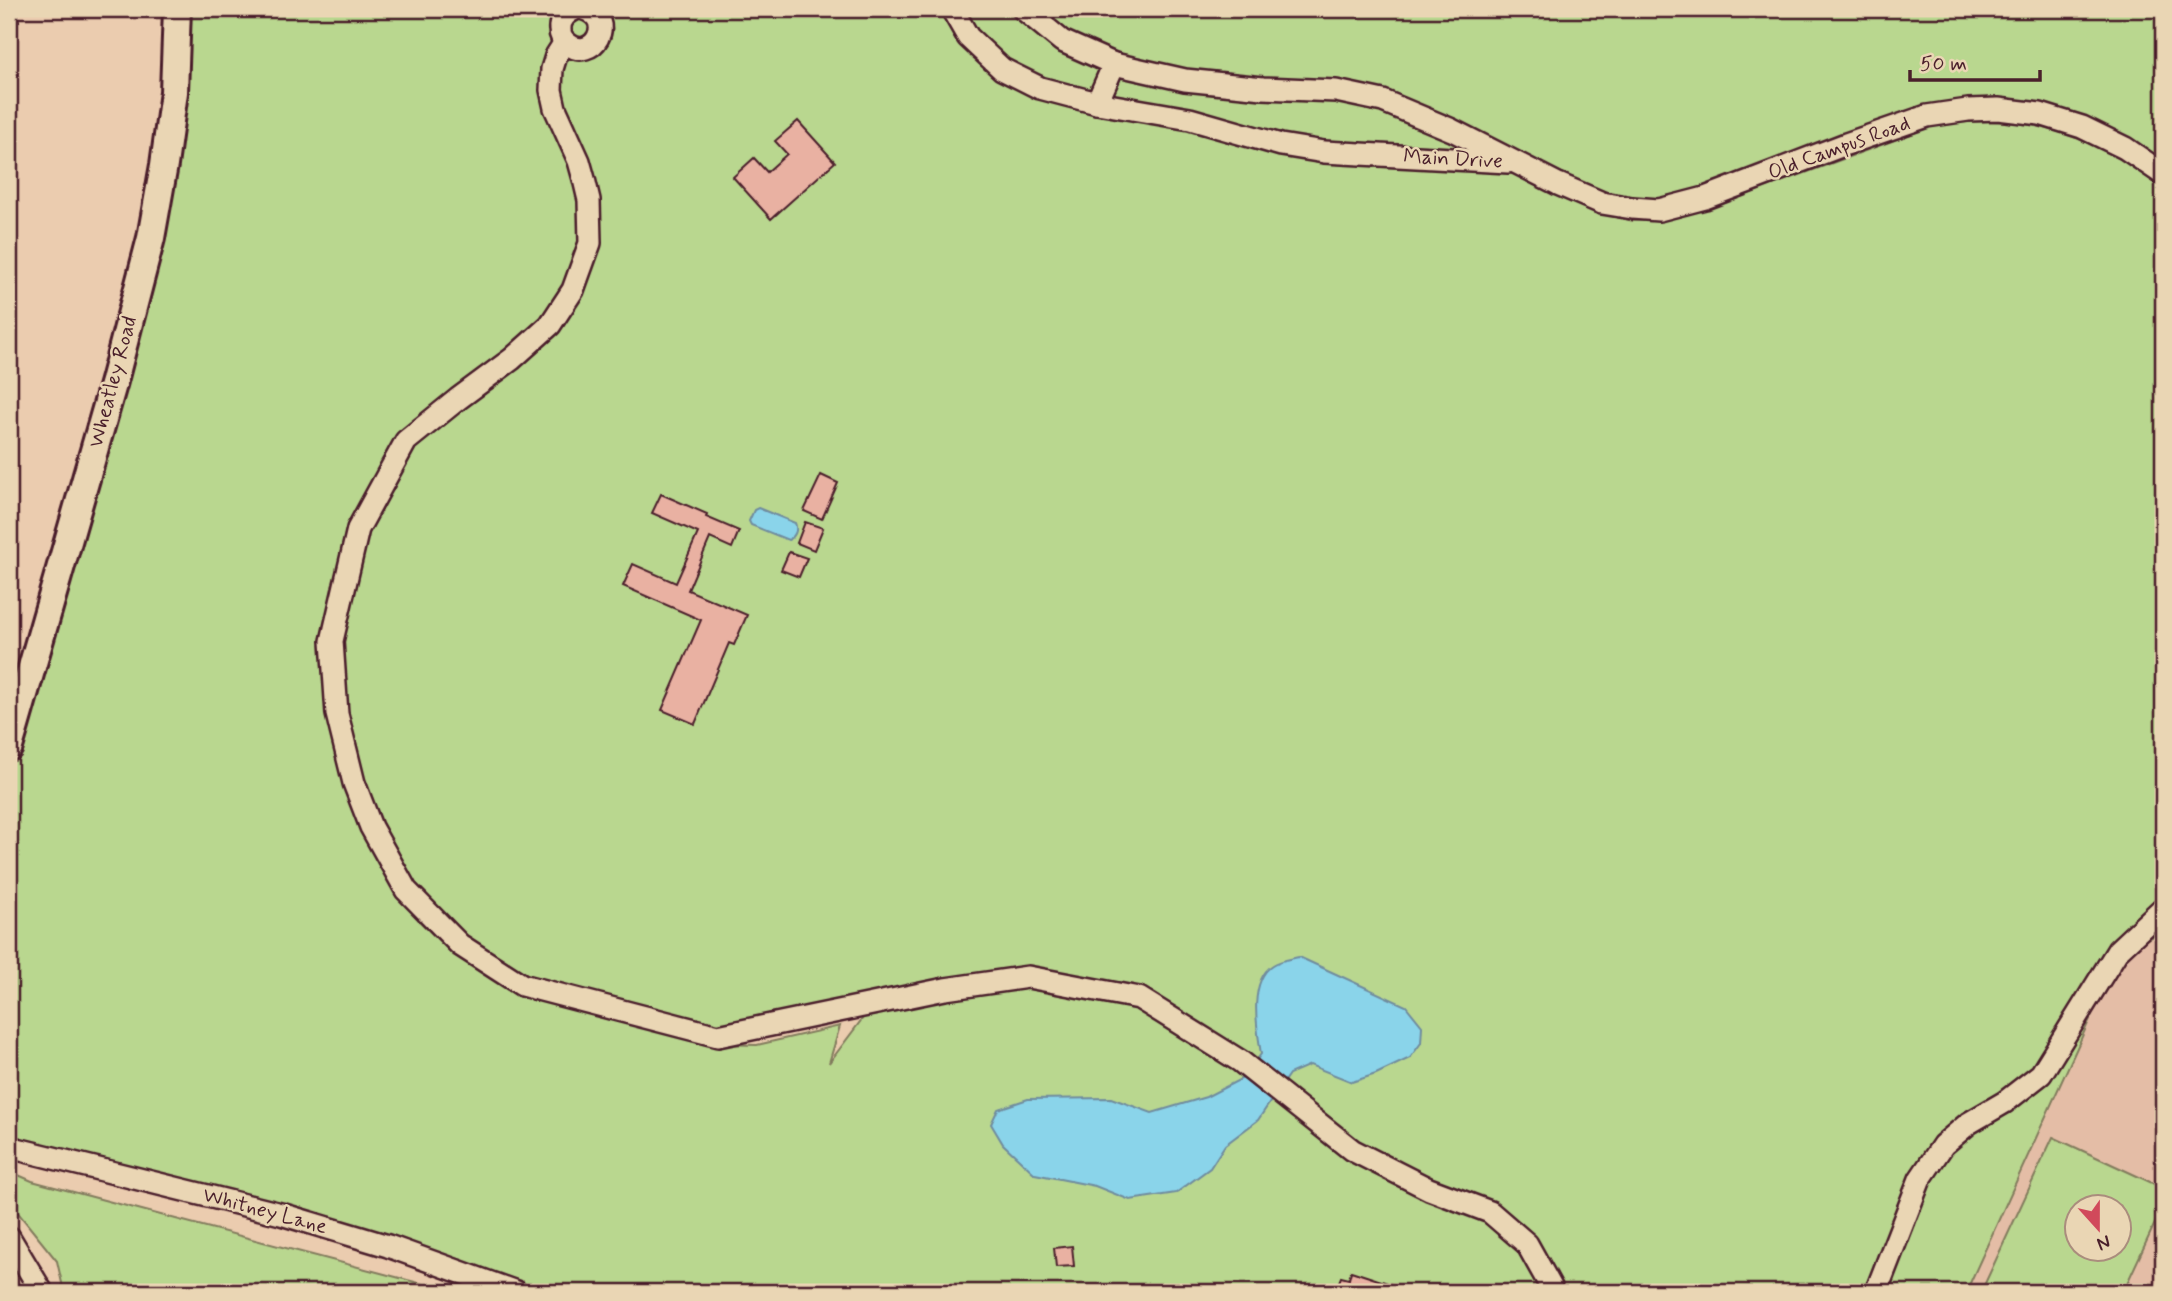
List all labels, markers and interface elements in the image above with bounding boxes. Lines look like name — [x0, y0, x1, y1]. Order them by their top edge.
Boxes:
scale bar — [1910, 38, 2039, 82]
text: 50 m — [1920, 50, 1967, 78]
street label: Old Campus Road — [1764, 109, 1914, 187]
street label: Main Drive — [1403, 142, 1503, 176]
street label: Wheatley Road — [82, 313, 144, 451]
street label: Whitney Lane — [200, 1181, 330, 1241]
north arrow — [2064, 1192, 2134, 1262]
text: N — [2093, 1229, 2114, 1256]

